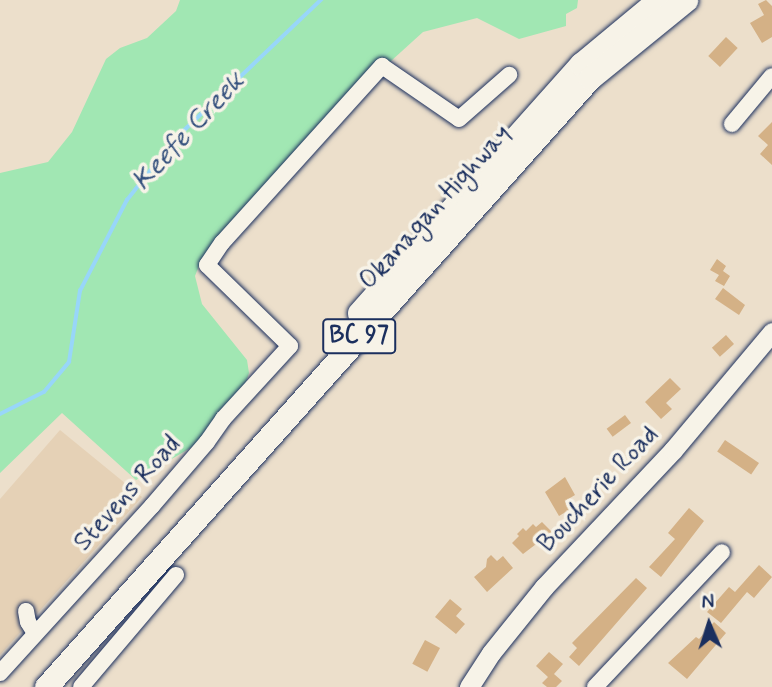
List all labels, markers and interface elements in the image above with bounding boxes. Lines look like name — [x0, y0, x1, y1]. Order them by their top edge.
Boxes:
water label: Keefe Creek — [126, 66, 252, 198]
street label: Okanagan Highway — [354, 119, 518, 297]
road number: BC 97 — [320, 316, 398, 356]
street label: Boucherie Road — [532, 420, 666, 560]
street label: Stevens Road — [68, 430, 188, 558]
north arrow — [674, 589, 744, 659]
text: N — [701, 590, 715, 615]

